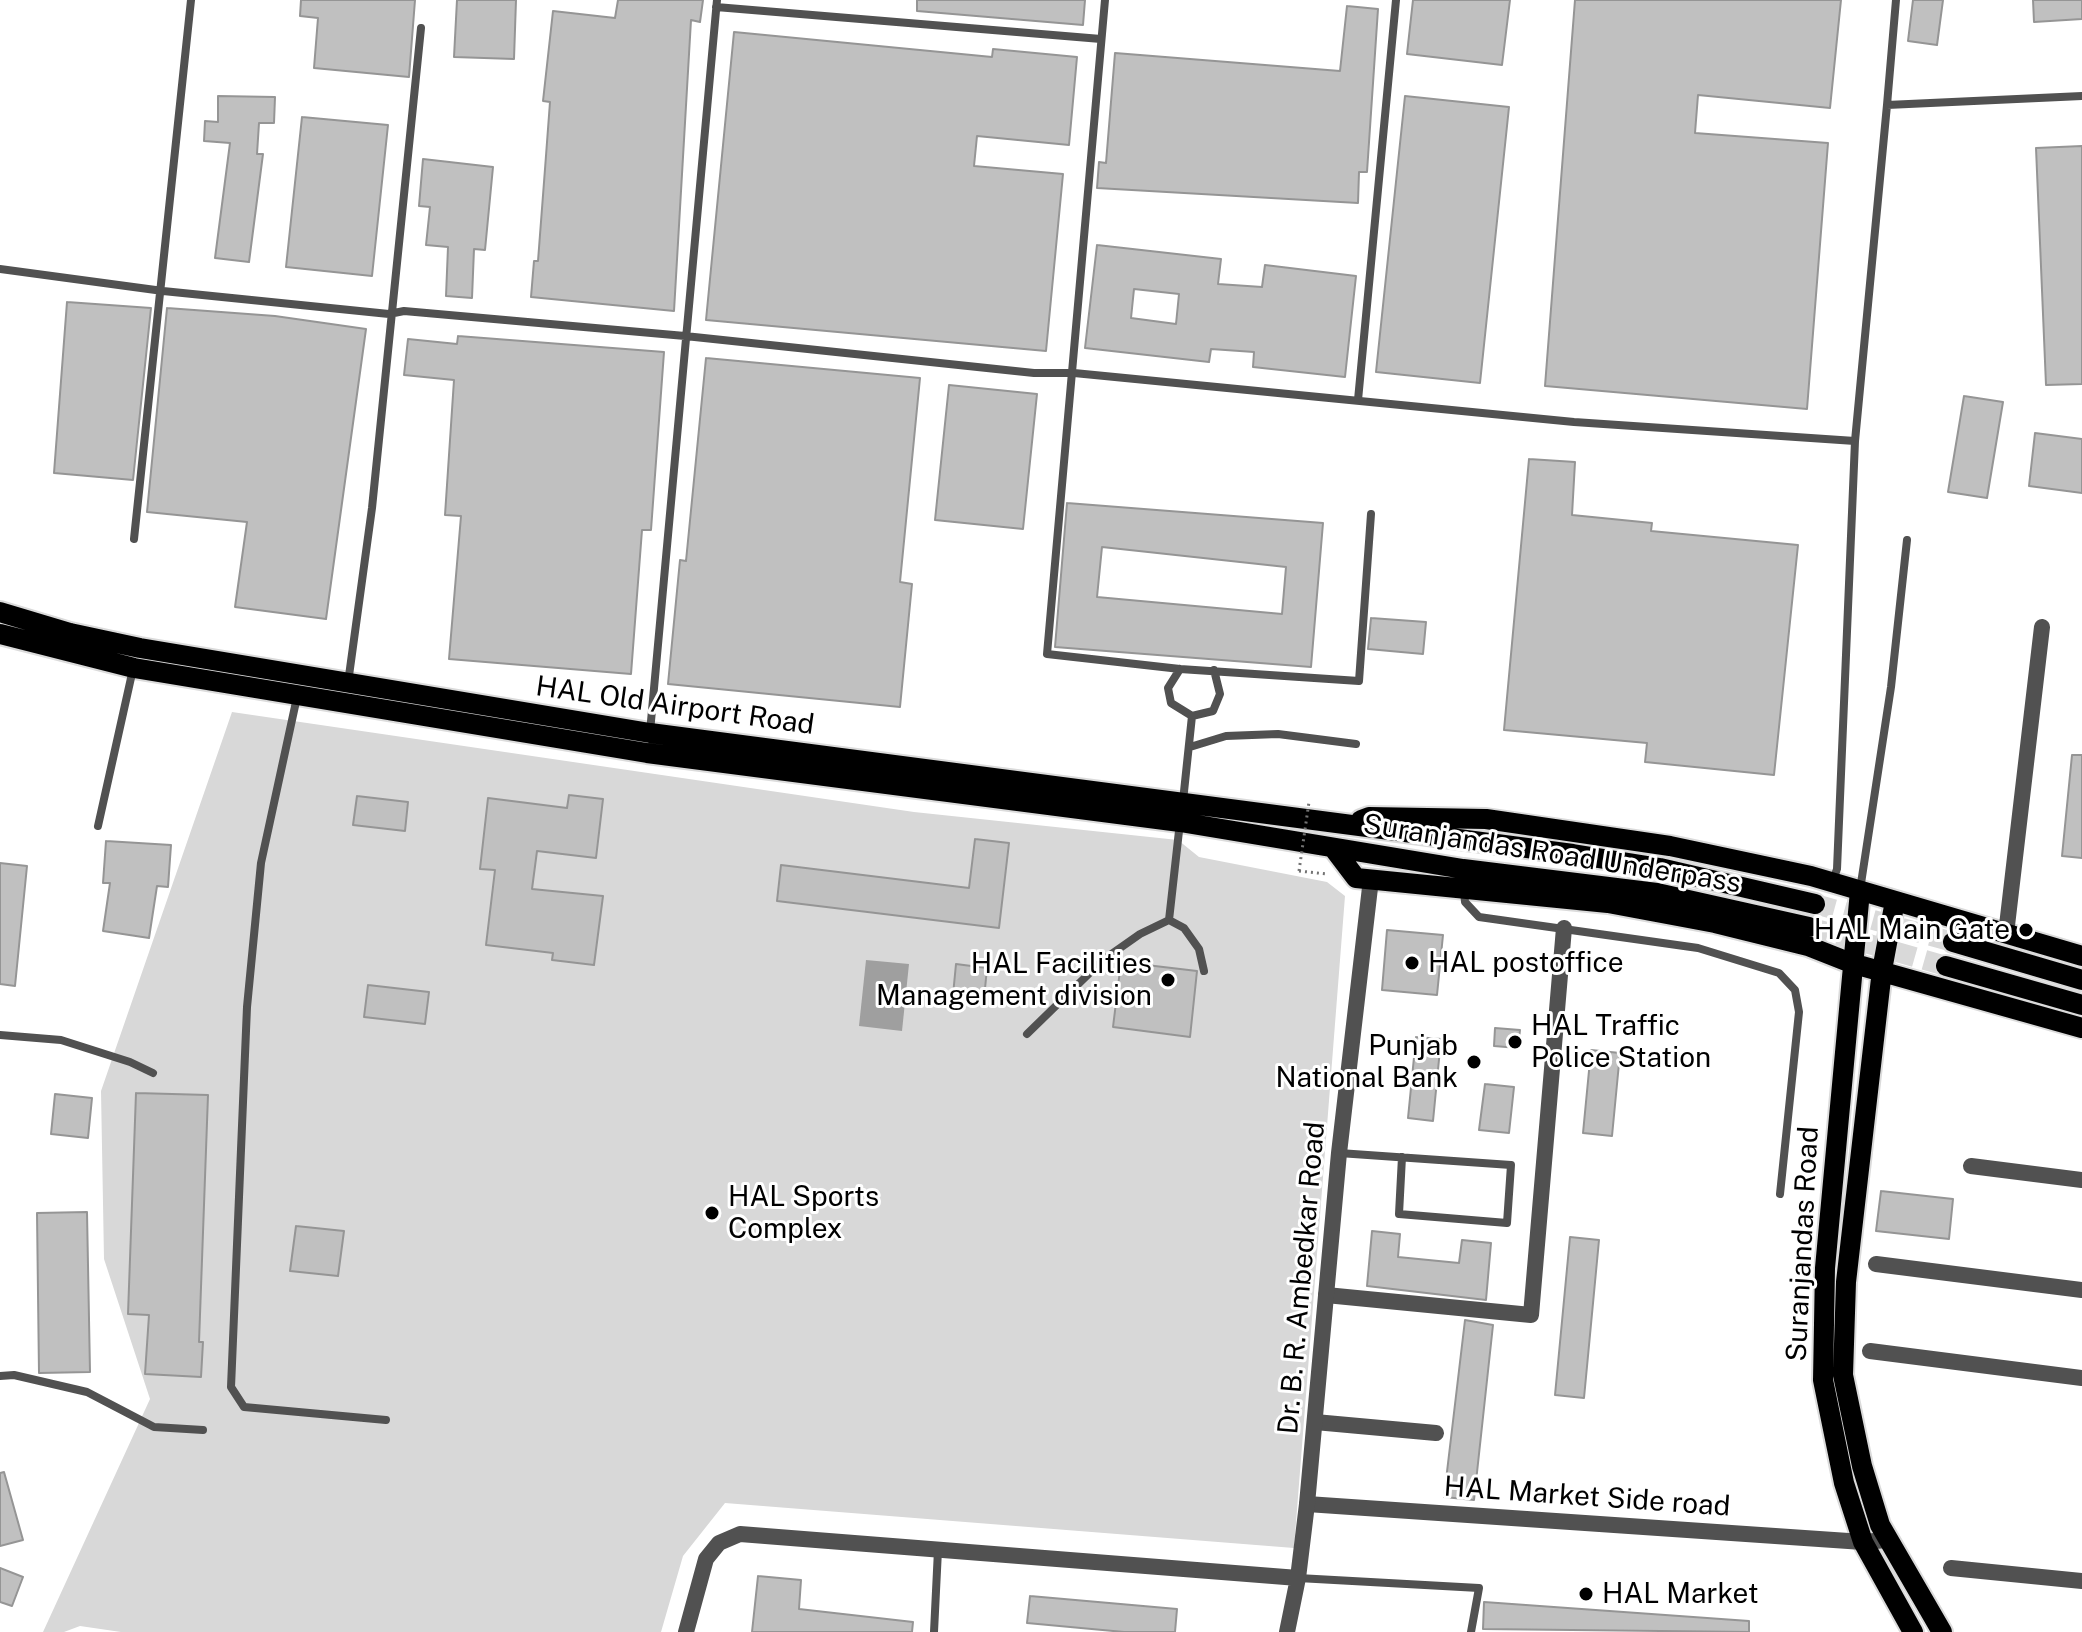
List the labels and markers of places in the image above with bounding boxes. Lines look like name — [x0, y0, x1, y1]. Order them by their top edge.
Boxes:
place label: HAL Main Gate — [1814, 913, 2010, 947]
marker: HAL Main Gate — [2017, 921, 2035, 939]
place label: HAL postoffice — [1428, 946, 1624, 980]
place label: HAL Facilities Management division — [876, 947, 1152, 1013]
marker: HAL postoffice — [1403, 954, 1421, 972]
marker: HAL Facilities Management division — [1159, 971, 1177, 989]
place label: HAL Traffic Police Station — [1531, 1009, 1711, 1075]
place label: Punjab National Bank — [1275, 1029, 1458, 1095]
marker: HAL Traffic Police Station — [1506, 1033, 1524, 1051]
marker: Punjab National Bank — [1465, 1053, 1483, 1071]
place label: HAL Sports Complex — [728, 1180, 879, 1246]
marker: HAL Sports Complex — [703, 1204, 721, 1222]
place label: HAL Market — [1602, 1577, 1759, 1611]
marker: HAL Market — [1577, 1585, 1595, 1603]

